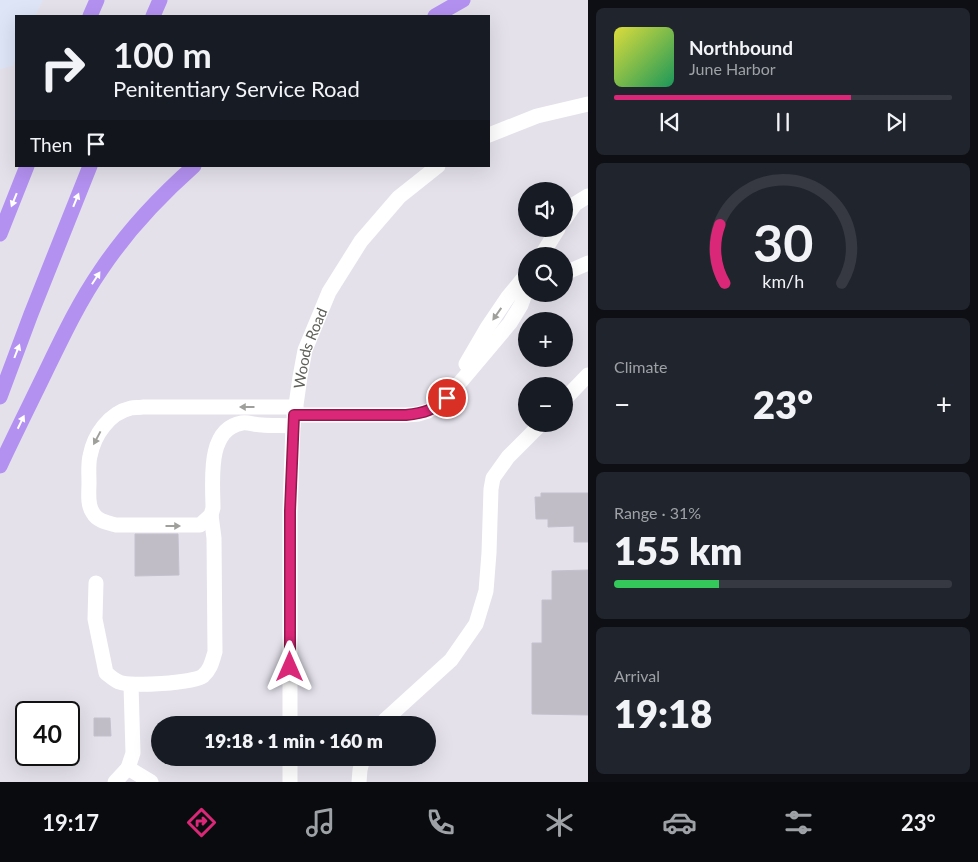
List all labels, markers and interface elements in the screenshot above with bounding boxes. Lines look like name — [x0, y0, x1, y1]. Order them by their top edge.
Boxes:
text: 100 m — [113, 33, 212, 75]
icon: right — [30, 35, 95, 100]
text: Northbound — [689, 36, 793, 59]
text: June Harbor — [689, 59, 776, 78]
text: Penitentiary Service Road — [113, 75, 360, 102]
icon: previous — [656, 108, 684, 136]
icon: pause — [769, 108, 797, 136]
icon: next — [882, 108, 910, 136]
icon: arrive — [82, 130, 110, 158]
text: Then — [30, 133, 72, 156]
map controls — [518, 182, 573, 432]
button: sound — [518, 182, 573, 237]
one-way arrow — [72, 192, 80, 207]
one-way arrow — [9, 193, 17, 207]
text: 30 — [753, 211, 813, 273]
button: search — [518, 247, 573, 302]
text: km/h — [762, 270, 804, 292]
one-way arrow — [91, 272, 100, 285]
street label: Woods Road — [289, 305, 330, 390]
one-way arrow — [492, 307, 502, 321]
button: + — [518, 312, 573, 367]
one-way arrow — [14, 344, 21, 359]
text: Climate — [614, 357, 667, 376]
pin — [426, 377, 468, 419]
button: − — [518, 377, 573, 432]
text: 23° — [753, 381, 813, 427]
icon: arrive — [433, 384, 461, 412]
text: − — [614, 387, 630, 421]
text: + — [936, 387, 952, 421]
one-way arrow — [239, 403, 255, 411]
one-way arrow — [17, 415, 25, 430]
one-way arrow — [93, 430, 101, 445]
text: Range · 31% — [614, 503, 701, 522]
one-way arrow — [166, 522, 182, 530]
text: 155 km — [614, 527, 742, 573]
position arrow — [263, 640, 315, 692]
text: Arrival — [614, 666, 660, 685]
text: 19:18 — [614, 690, 712, 736]
speed limit sign: 40 — [15, 701, 80, 766]
text: 19:18 · 1 min · 160 m — [204, 729, 383, 752]
icon: directions — [184, 805, 219, 840]
icon: music — [303, 805, 338, 840]
icon: phone — [423, 805, 458, 840]
icon: climate — [542, 805, 577, 840]
icon: car — [662, 805, 697, 840]
icon: filters — [781, 805, 816, 840]
text: 19:17 — [42, 809, 99, 836]
text: 23° — [901, 809, 936, 836]

